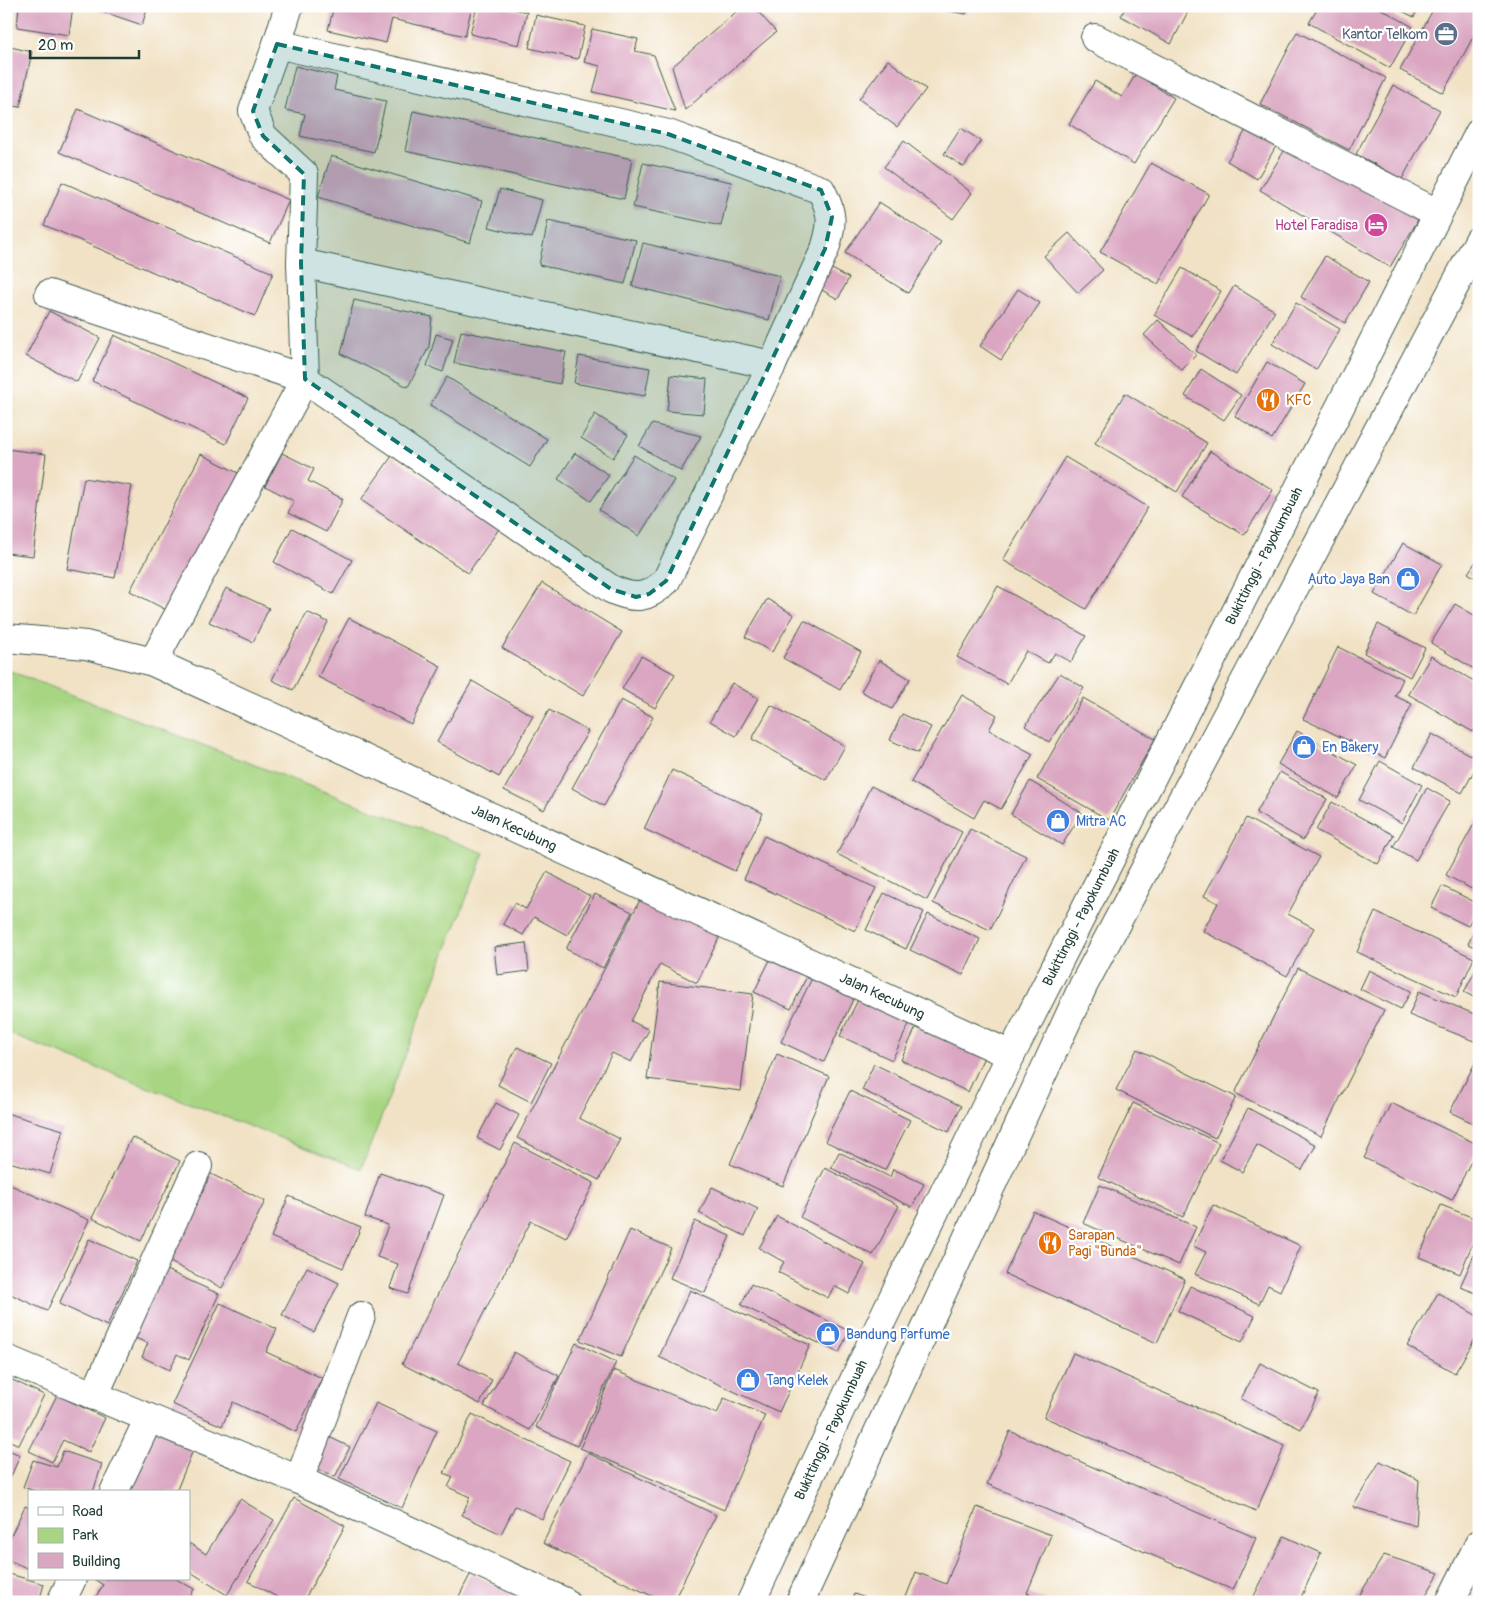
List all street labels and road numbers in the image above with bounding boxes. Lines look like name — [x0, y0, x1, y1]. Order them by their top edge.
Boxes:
street label: Bukittinggi - Payokumbuah — [1222, 484, 1306, 628]
street label: Jalan Kecubung — [469, 801, 559, 855]
street label: Bukittinggi - Payokumbuah — [1039, 845, 1123, 989]
street label: Jalan Kecubung — [837, 969, 927, 1023]
street label: Bukittinggi - Payokumbuah — [791, 1357, 871, 1503]

